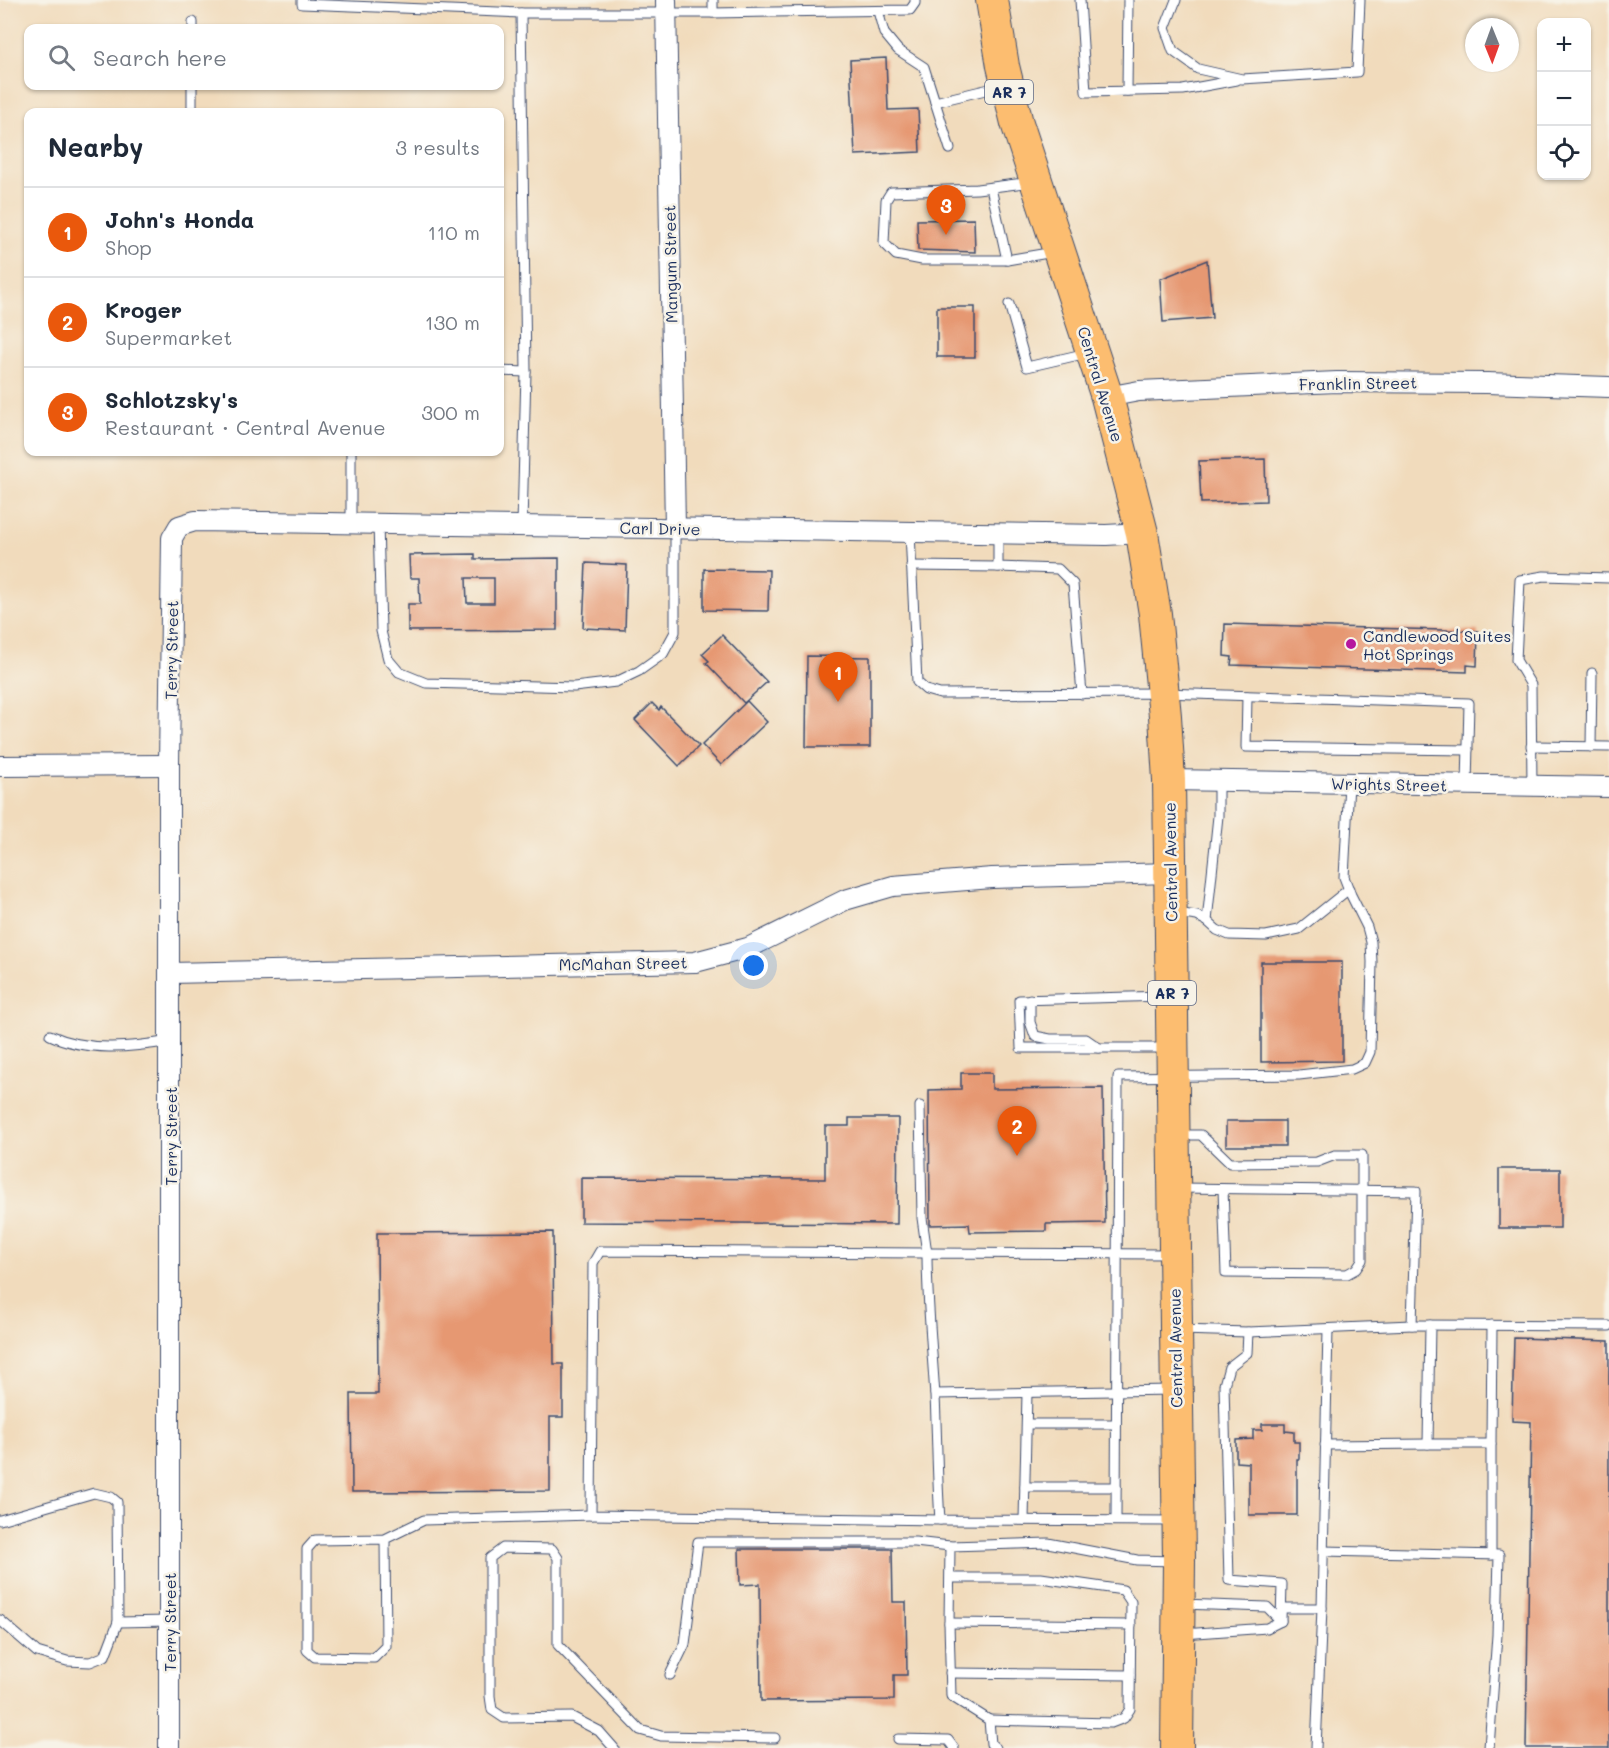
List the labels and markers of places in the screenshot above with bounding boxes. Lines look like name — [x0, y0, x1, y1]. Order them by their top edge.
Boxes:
pin: 3 — [926, 186, 966, 235]
place label: Candlewood Suites Hot Springs — [1363, 625, 1511, 664]
marker: Candlewood Suites Hot Springs — [1344, 637, 1358, 651]
pin: 1 — [818, 652, 858, 702]
pin: 2 — [998, 1106, 1036, 1156]

